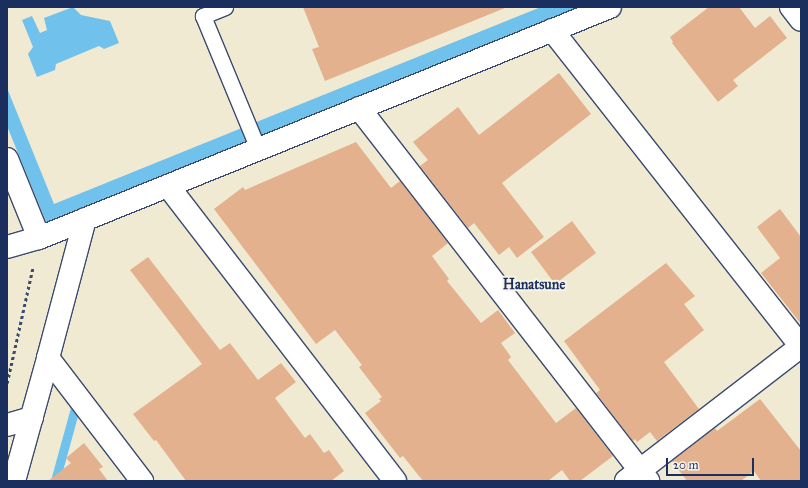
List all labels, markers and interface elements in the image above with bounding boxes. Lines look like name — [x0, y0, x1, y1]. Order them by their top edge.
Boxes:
district label: Hanatsune — [503, 277, 565, 293]
scale bar — [668, 450, 756, 476]
text: 20 m — [673, 458, 699, 472]

